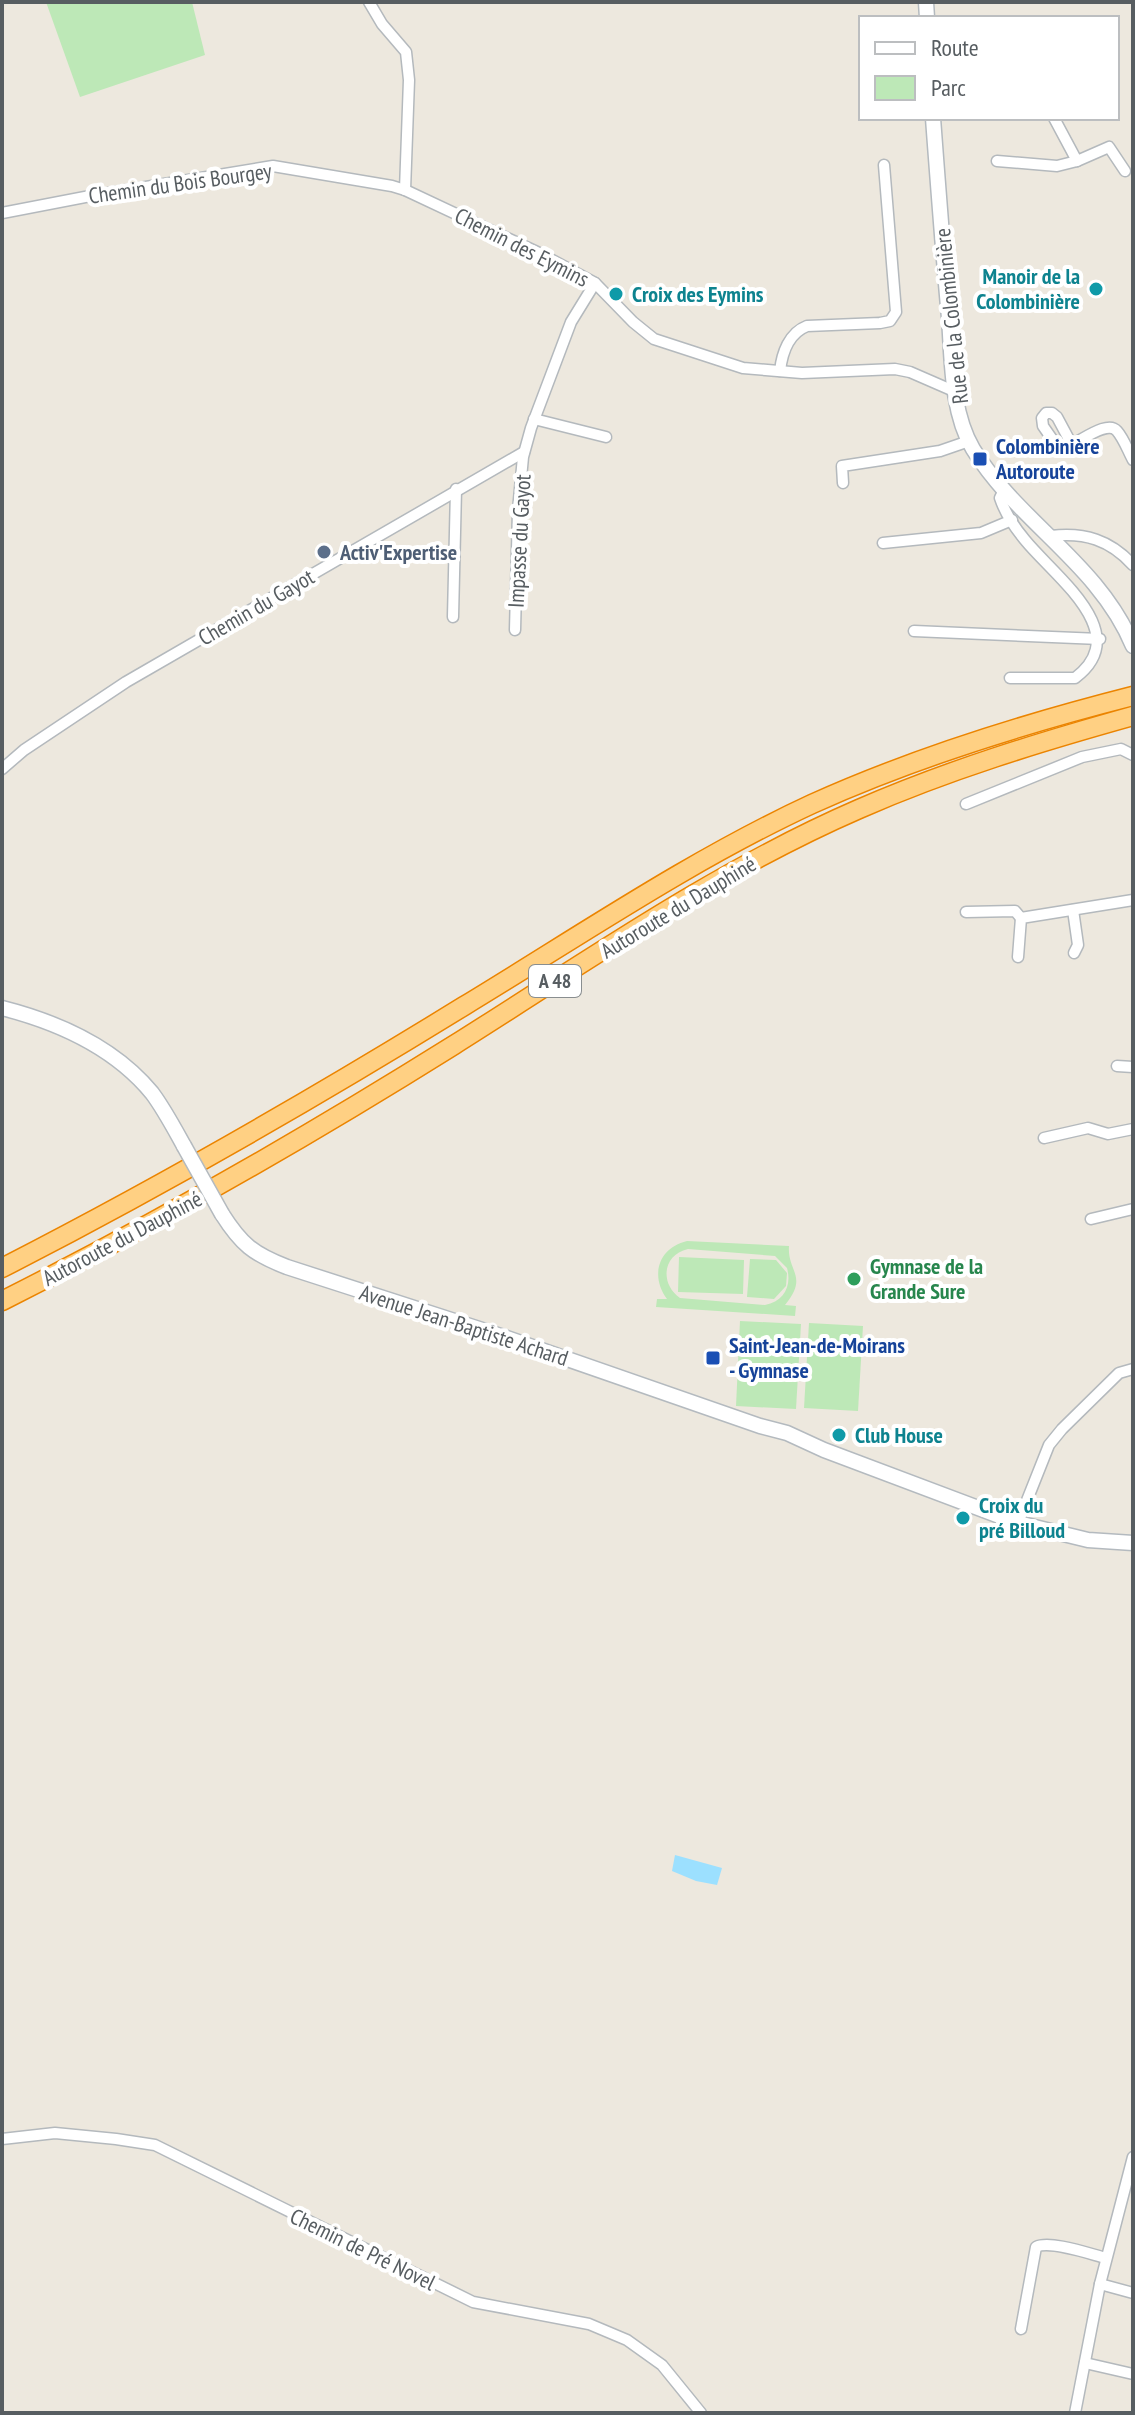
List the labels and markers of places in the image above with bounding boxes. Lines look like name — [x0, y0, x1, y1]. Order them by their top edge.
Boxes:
place label: Manoir de la Colombinière — [976, 262, 1080, 315]
place label: Croix des Eymins — [632, 280, 764, 308]
marker: Manoir de la Colombinière — [1087, 280, 1105, 298]
marker: Croix des Eymins — [607, 285, 625, 303]
place label: Colombinière Autoroute — [995, 432, 1100, 485]
marker: Colombinière Autoroute — [971, 450, 989, 468]
place label: Activ'Expertise — [339, 538, 457, 566]
marker: Activ'Expertise — [315, 543, 333, 561]
place label: Gymnase de la Grande Sure — [870, 1252, 983, 1305]
marker: Gymnase de la Grande Sure — [845, 1270, 863, 1288]
place label: Saint-Jean-de-Moirans - Gymnase — [729, 1331, 905, 1384]
marker: Saint-Jean-de-Moirans - Gymnase — [704, 1349, 722, 1367]
place label: Club House — [855, 1421, 943, 1449]
marker: Club House — [830, 1426, 848, 1444]
place label: Croix du pré Billoud — [979, 1491, 1065, 1544]
marker: Croix du pré Billoud — [954, 1509, 972, 1527]

